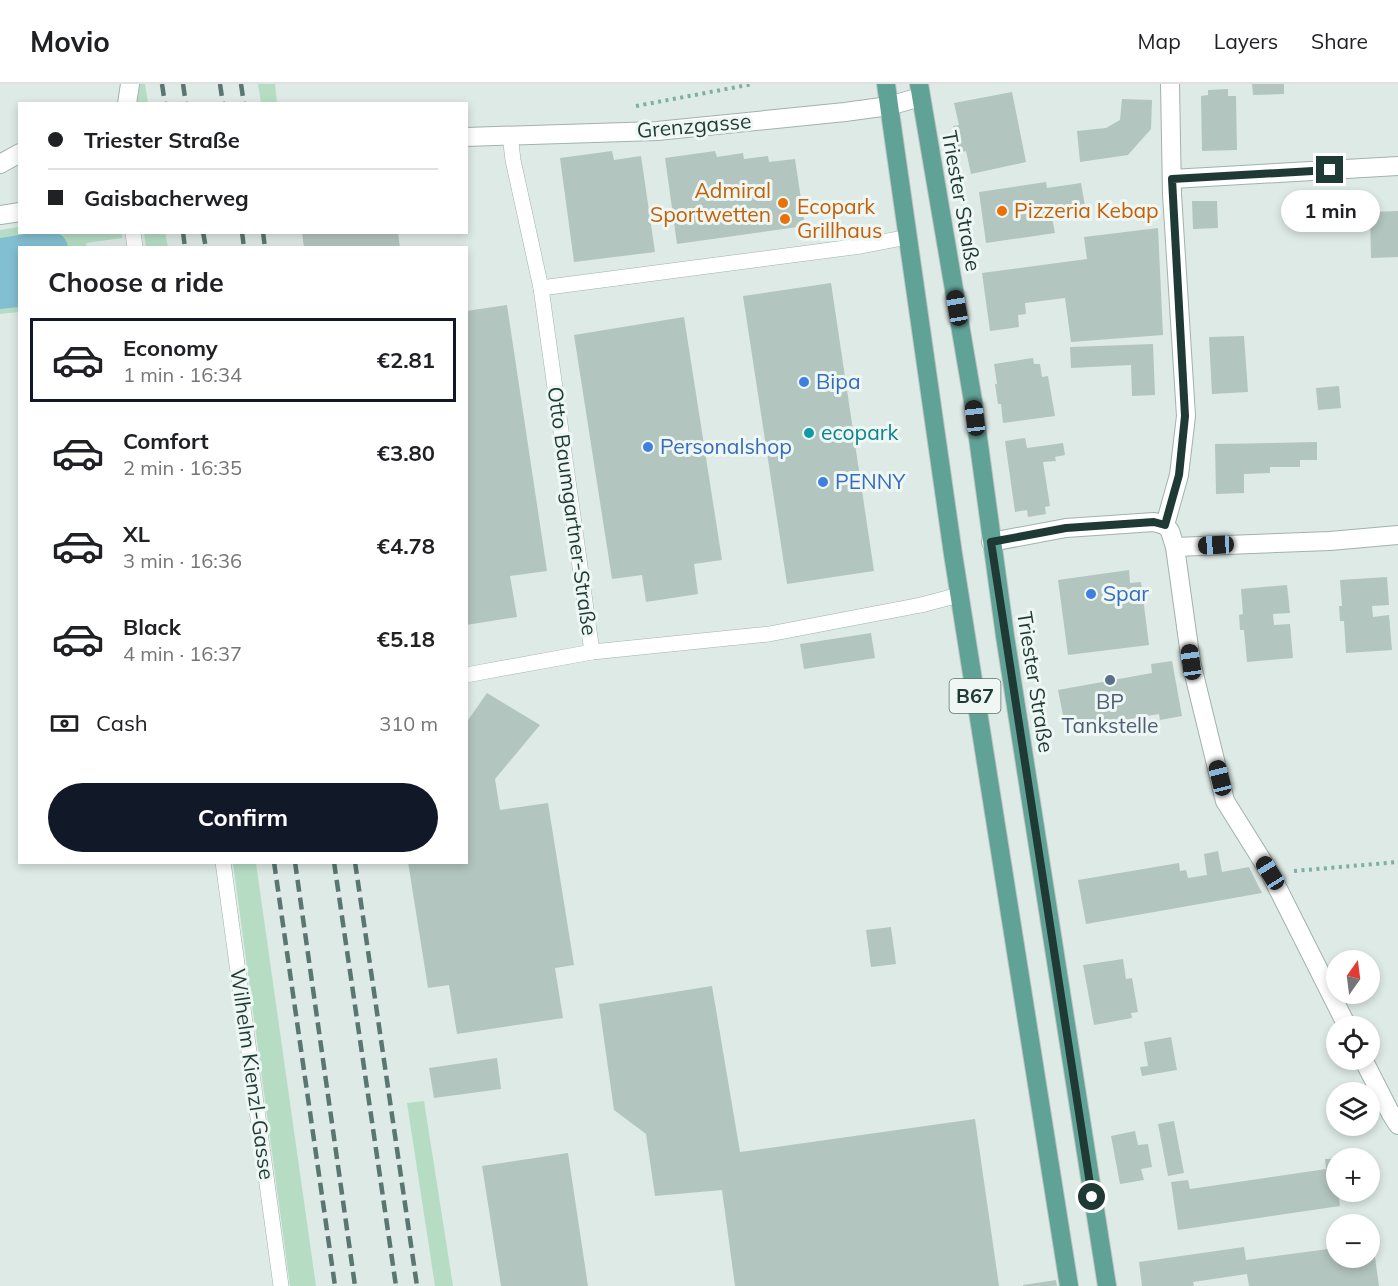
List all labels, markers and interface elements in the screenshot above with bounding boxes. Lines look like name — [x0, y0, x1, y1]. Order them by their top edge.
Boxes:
text: Movio — [30, 24, 110, 59]
text: Map — [1138, 28, 1181, 54]
text: Layers — [1214, 28, 1278, 54]
text: Share — [1311, 28, 1368, 54]
street label: Grenzgasse — [636, 107, 752, 143]
text: Triester Straße — [84, 126, 240, 154]
street label: Triester Straße — [937, 128, 987, 273]
route end — [1316, 156, 1343, 183]
place label: Admiral Sportwetten — [650, 177, 771, 227]
text: Gaisbacherweg — [84, 184, 249, 212]
callout: 1 min — [1280, 191, 1380, 233]
place label: Ecopark Grillhaus — [797, 193, 882, 243]
marker: Admiral Sportwetten — [776, 196, 790, 210]
place label: Pizzeria Kebap — [1014, 197, 1159, 223]
text: 1 min — [1304, 198, 1357, 223]
marker: Pizzeria Kebap — [995, 204, 1009, 218]
marker: Ecopark Grillhaus — [778, 212, 792, 226]
text: Choose a ride — [48, 265, 224, 299]
car — [945, 289, 969, 327]
icon: car — [51, 333, 105, 387]
text: Economy — [123, 334, 218, 362]
text: €2.81 — [377, 346, 435, 374]
text: 1 min · 16:34 — [123, 362, 242, 387]
place label: Bipa — [816, 368, 860, 394]
marker: Bipa — [797, 375, 811, 389]
street label: Otto Baumgartner-Straße — [543, 385, 603, 637]
car — [964, 399, 986, 437]
place label: ecopark — [821, 419, 898, 445]
icon: car — [51, 426, 105, 480]
marker: ecopark — [802, 426, 816, 440]
text: Comfort — [123, 427, 209, 455]
place label: Personalshop — [660, 433, 792, 459]
text: €3.80 — [377, 439, 435, 467]
marker: Personalshop — [641, 440, 655, 454]
text: 2 min · 16:35 — [123, 455, 242, 480]
place label: PENNY — [835, 468, 905, 494]
marker: PENNY — [816, 475, 830, 489]
icon: car — [51, 519, 105, 573]
text: XL — [123, 520, 150, 548]
text: €4.78 — [377, 532, 435, 560]
car — [1198, 535, 1234, 555]
text: 3 min · 16:36 — [123, 548, 242, 573]
place label: Spar — [1103, 580, 1149, 606]
marker: Spar — [1084, 587, 1098, 601]
street label: Triester Straße — [1012, 609, 1060, 754]
icon: car — [51, 612, 105, 666]
text: Black — [123, 613, 181, 641]
text: €5.18 — [377, 625, 435, 653]
text: 4 min · 16:37 — [123, 641, 242, 666]
car — [1180, 643, 1202, 681]
marker: BP Tankstelle — [1103, 673, 1117, 687]
road number: B67 — [950, 679, 1000, 713]
place label: BP Tankstelle — [1061, 688, 1159, 738]
icon: cash — [48, 707, 81, 740]
text: Cash — [96, 709, 148, 737]
text: 310 m — [379, 711, 438, 736]
car — [1207, 758, 1233, 798]
button: Confirm — [48, 783, 438, 852]
car — [1253, 853, 1287, 893]
north arrow — [1326, 950, 1380, 1004]
map controls — [1326, 950, 1380, 1268]
street label: Wilhelm Kienzl-Gasse — [225, 967, 281, 1181]
button: locate — [1326, 1016, 1380, 1070]
button: layers — [1326, 1082, 1380, 1136]
button: + — [1326, 1148, 1380, 1202]
route start — [1078, 1183, 1105, 1210]
button: − — [1326, 1214, 1380, 1268]

